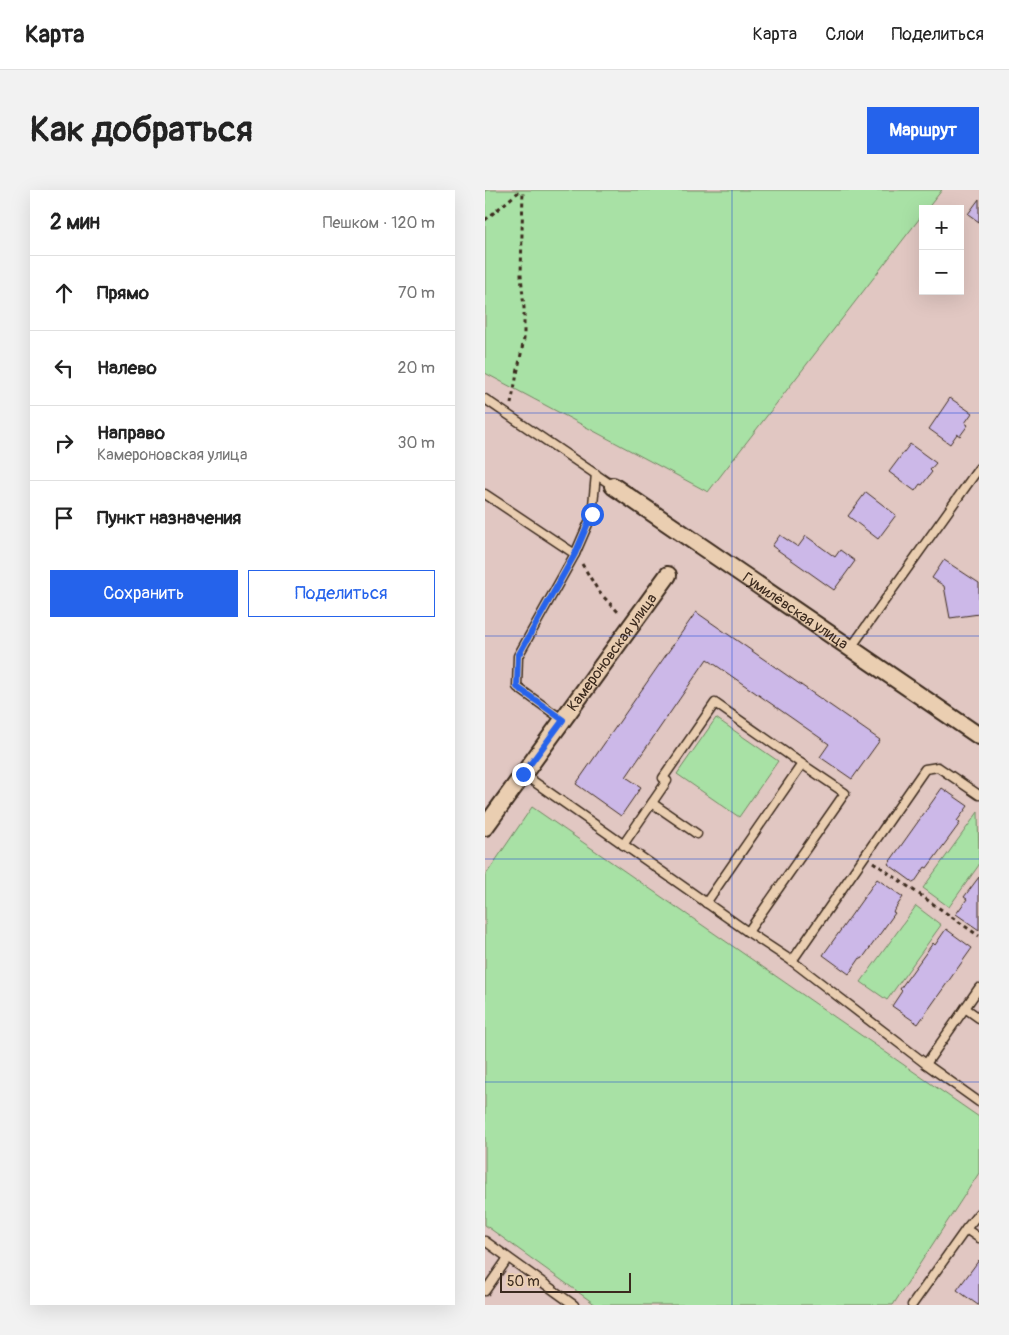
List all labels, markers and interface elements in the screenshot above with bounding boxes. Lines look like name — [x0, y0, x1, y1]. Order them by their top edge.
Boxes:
text: Карта — [25, 20, 84, 49]
text: Карта — [753, 23, 797, 46]
text: Слои — [825, 23, 863, 46]
text: Поделиться — [891, 23, 984, 46]
button: Маршрут — [867, 107, 979, 154]
text: Как добраться — [30, 108, 253, 152]
map controls — [919, 205, 964, 295]
button: + — [919, 205, 964, 250]
text: 2 мин — [50, 209, 100, 236]
text: Пешком · 120 m — [323, 213, 435, 233]
button: − — [919, 250, 964, 295]
icon: ahead — [50, 279, 78, 307]
text: Прямо — [97, 281, 149, 305]
text: 70 m — [398, 283, 435, 303]
icon: left — [50, 354, 78, 382]
text: Налево — [97, 356, 157, 380]
text: 20 m — [397, 358, 435, 378]
text: Направо — [97, 421, 165, 445]
icon: right — [50, 429, 78, 457]
text: 30 m — [397, 433, 435, 453]
text: Камероновская улица — [97, 445, 247, 465]
route start — [581, 503, 604, 526]
icon: arrive — [50, 504, 78, 532]
text: Пункт назначения — [97, 506, 241, 530]
street label: Гумилёвская улица — [739, 568, 852, 654]
button: Сохранить — [50, 570, 238, 617]
button: Поделиться — [248, 570, 435, 617]
street label: Камероновская улица — [563, 590, 661, 715]
route end — [512, 763, 535, 786]
scale bar — [500, 1270, 631, 1293]
text: 50 m — [507, 1273, 540, 1290]

